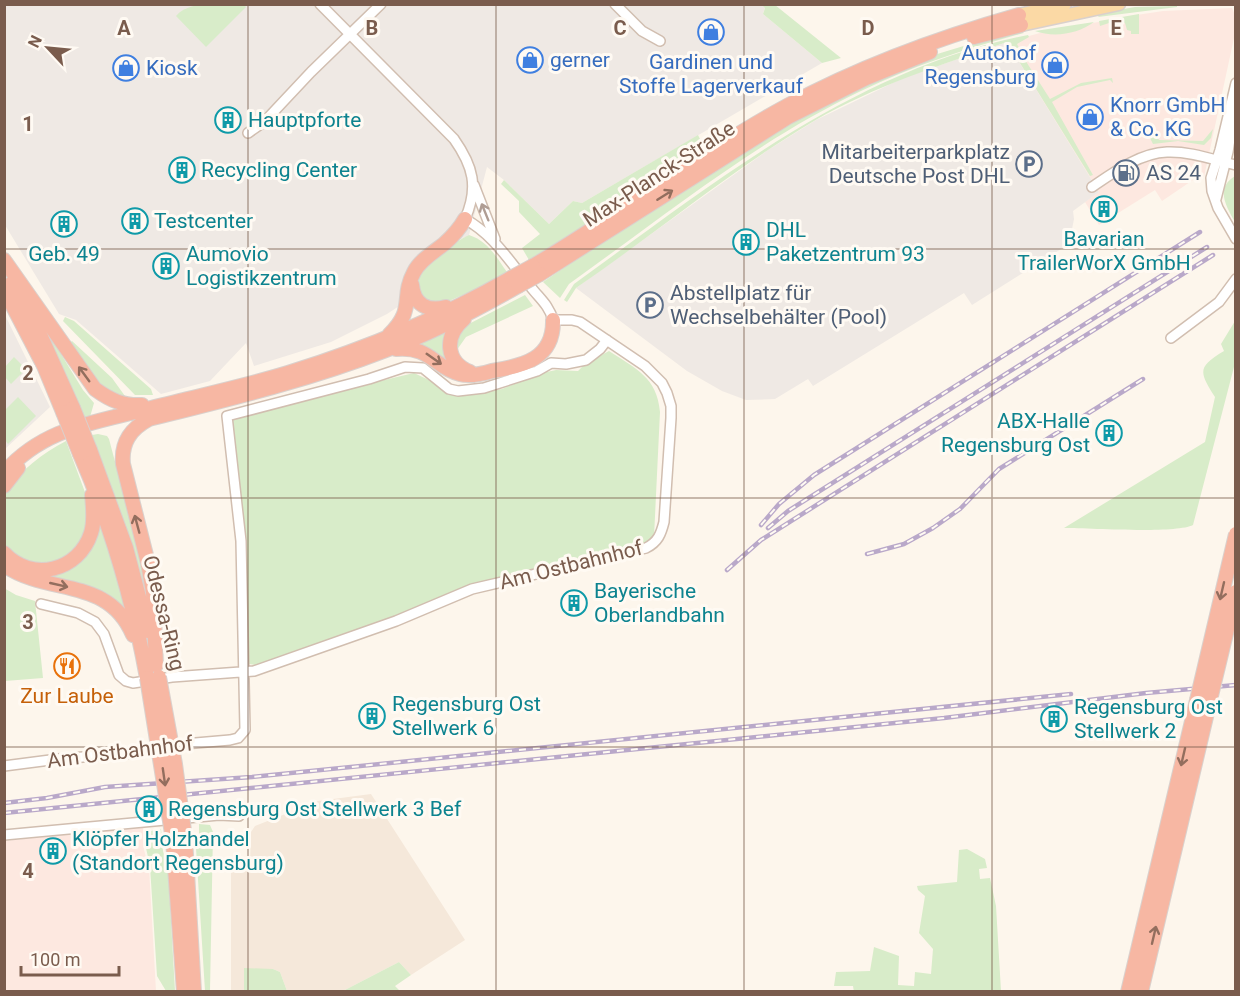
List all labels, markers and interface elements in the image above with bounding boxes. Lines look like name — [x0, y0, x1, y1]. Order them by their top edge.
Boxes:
text: A — [117, 16, 131, 40]
text: B — [366, 16, 378, 40]
text: C — [613, 16, 627, 40]
text: D — [862, 16, 875, 40]
text: E — [1110, 16, 1122, 40]
shop icon: Gardinen und Stoffe Lagerverkauf — [696, 17, 726, 47]
north arrow — [18, 18, 78, 78]
text: N — [24, 32, 46, 51]
place label: Autohof Regensburg — [924, 41, 1037, 89]
shop icon: gerner — [515, 45, 545, 75]
place label: gerner — [550, 48, 610, 72]
place label: Gardinen und Stoffe Lagerverkauf — [619, 50, 804, 98]
shop icon: Autohof Regensburg — [1040, 50, 1070, 80]
shop icon: Kiosk — [111, 53, 141, 83]
place label: Kiosk — [146, 56, 198, 80]
place label: Knorr GmbH & Co. KG — [1110, 93, 1225, 141]
shop icon: Knorr GmbH & Co. KG — [1075, 102, 1105, 132]
building icon: Hauptpforte — [213, 105, 243, 135]
place label: Hauptpforte — [248, 108, 361, 132]
text: 1 — [22, 112, 34, 136]
street label: Max-Planck-Straße — [579, 116, 739, 232]
place label: Mitarbeiterparkplatz Deutsche Post DHL — [821, 140, 1010, 188]
parking icon: Mitarbeiterparkplatz Deutsche Post DHL — [1014, 149, 1044, 179]
building icon: Recycling Center — [167, 155, 197, 185]
place label: Recycling Center — [201, 158, 357, 182]
fuel station icon: AS 24 — [1111, 158, 1141, 188]
place label: AS 24 — [1146, 161, 1201, 185]
one-way arrow — [656, 189, 673, 201]
building icon: Bavarian TrailerWorX GmbH — [1089, 194, 1119, 224]
one-way arrow — [479, 203, 490, 222]
building icon: Testcenter — [120, 206, 150, 236]
building icon: Geb. 49 — [49, 209, 79, 239]
place label: Testcenter — [154, 209, 253, 233]
place label: DHL Paketzentrum 93 — [766, 218, 925, 266]
building icon: DHL Paketzentrum 93 — [731, 227, 761, 257]
place label: Bavarian TrailerWorX GmbH — [1017, 227, 1191, 275]
place label: Geb. 49 — [28, 242, 100, 266]
place label: Aumovio Logistikzentrum — [186, 242, 337, 290]
building icon: Aumovio Logistikzentrum — [151, 251, 181, 281]
place label: Abstellplatz für Wechselbehälter (Pool) — [670, 281, 887, 329]
parking icon: Abstellplatz für Wechselbehälter (Pool) — [635, 290, 665, 320]
one-way arrow — [426, 353, 442, 365]
text: 2 — [22, 361, 34, 385]
one-way arrow — [77, 366, 90, 382]
place label: ABX-Halle Regensburg Ost — [941, 409, 1090, 457]
building icon: ABX-Halle Regensburg Ost — [1094, 418, 1124, 448]
one-way arrow — [131, 515, 143, 534]
street label: Am Ostbahnhof — [497, 535, 646, 594]
street label: Odessa-Ring — [138, 553, 190, 673]
place label: Bayerische Oberlandbahn — [594, 579, 725, 627]
one-way arrow — [48, 580, 68, 591]
one-way arrow — [1216, 581, 1228, 600]
building icon: Bayerische Oberlandbahn — [559, 588, 589, 618]
text: 3 — [22, 610, 34, 634]
restaurant icon: Zur Laube — [52, 651, 82, 681]
place label: Zur Laube — [20, 684, 114, 708]
place label: Regensburg Ost Stellwerk 6 — [392, 692, 541, 740]
place label: Regensburg Ost Stellwerk 2 — [1074, 695, 1223, 743]
building icon: Regensburg Ost Stellwerk 6 — [357, 701, 387, 731]
building icon: Regensburg Ost Stellwerk 2 — [1039, 704, 1069, 734]
street label: Am Ostbahnhof — [46, 731, 195, 773]
one-way arrow — [1177, 747, 1189, 766]
one-way arrow — [158, 767, 169, 787]
building icon: Regensburg Ost Stellwerk 3 Bef — [134, 794, 164, 824]
place label: Regensburg Ost Stellwerk 3 Bef — [168, 797, 462, 821]
place label: Klöpfer Holzhandel (Standort Regensburg) — [72, 827, 284, 875]
building icon: Klöpfer Holzhandel (Standort Regensburg) — [38, 836, 68, 866]
text: 4 — [22, 859, 34, 883]
one-way arrow — [1149, 925, 1160, 945]
scale bar — [21, 939, 118, 977]
text: 100 m — [30, 949, 81, 970]

